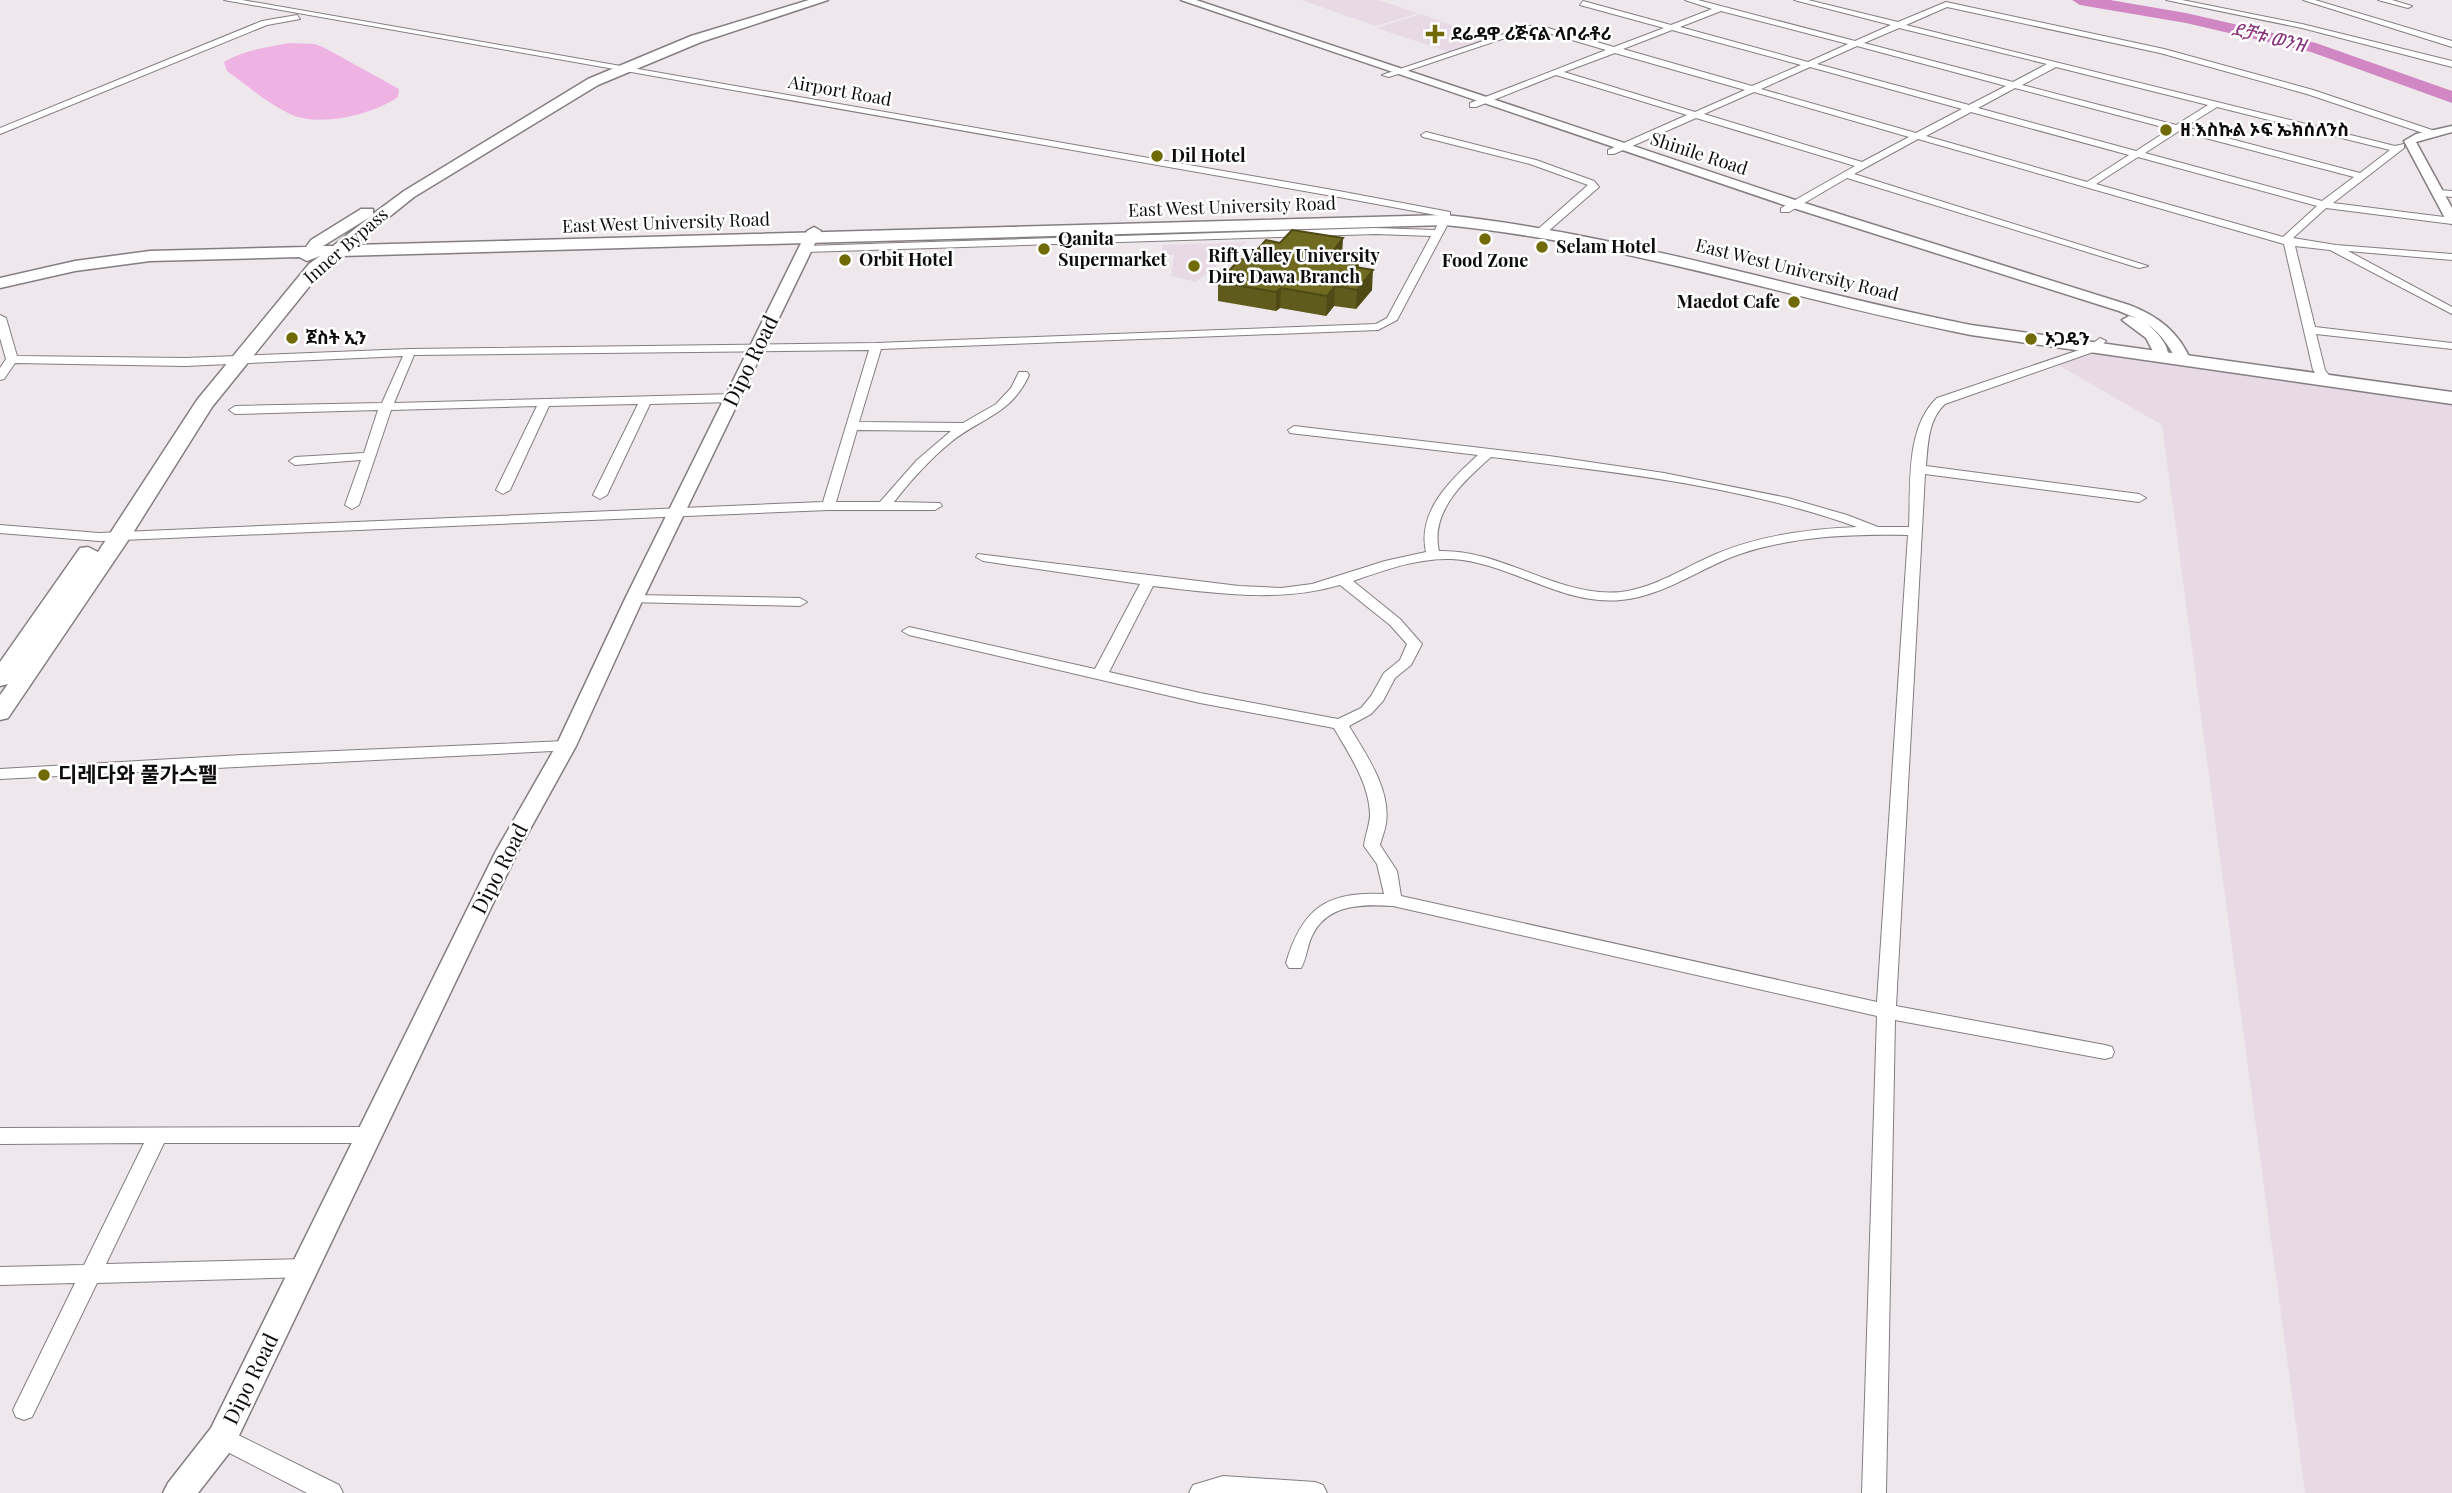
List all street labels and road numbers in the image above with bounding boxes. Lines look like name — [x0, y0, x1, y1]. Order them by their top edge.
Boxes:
street label: Airport Road — [786, 69, 894, 111]
street label: Shinile Road — [1648, 126, 1752, 180]
street label: East West University Road — [1128, 190, 1337, 222]
street label: Inner Bypass — [298, 202, 393, 289]
street label: East West University Road — [562, 206, 771, 238]
street label: East West University Road — [1693, 232, 1902, 306]
street label: Dipo Road — [715, 310, 783, 410]
street label: Dipo Road — [463, 818, 533, 918]
street label: Dipo Road — [215, 1328, 283, 1428]

